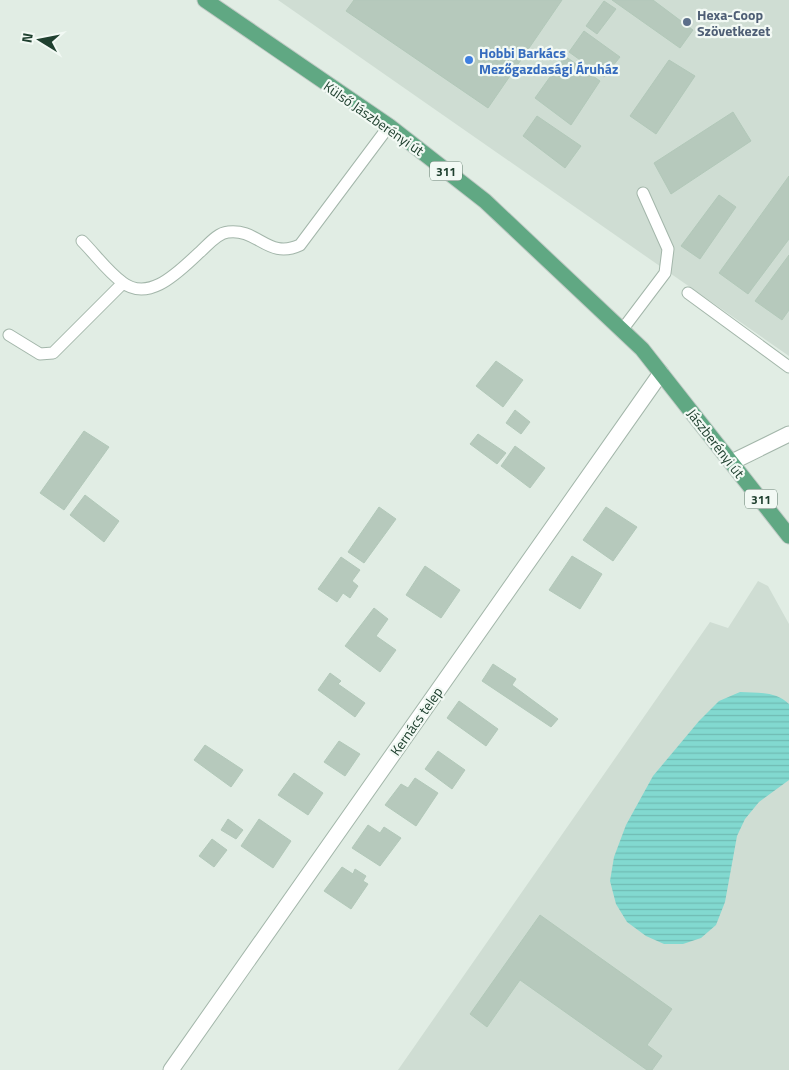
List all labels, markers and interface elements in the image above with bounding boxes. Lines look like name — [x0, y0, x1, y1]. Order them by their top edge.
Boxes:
place label: Hexa-Coop Szövetkezet — [697, 4, 770, 41]
north arrow — [15, 15, 65, 65]
marker: Hexa-Coop Szövetkezet — [681, 16, 693, 28]
text: N — [16, 31, 38, 44]
place label: Hobbi Barkács Mezőgazdasági Áruház — [479, 42, 618, 79]
marker: Hobbi Barkács Mezőgazdasági Áruház — [463, 54, 475, 66]
street label: Külső Jászberényi út — [320, 75, 429, 161]
road number: 311 — [430, 162, 462, 180]
street label: Jászberényi út — [682, 404, 750, 482]
road number: 311 — [745, 489, 777, 508]
street label: Kernács telep — [385, 682, 447, 760]

